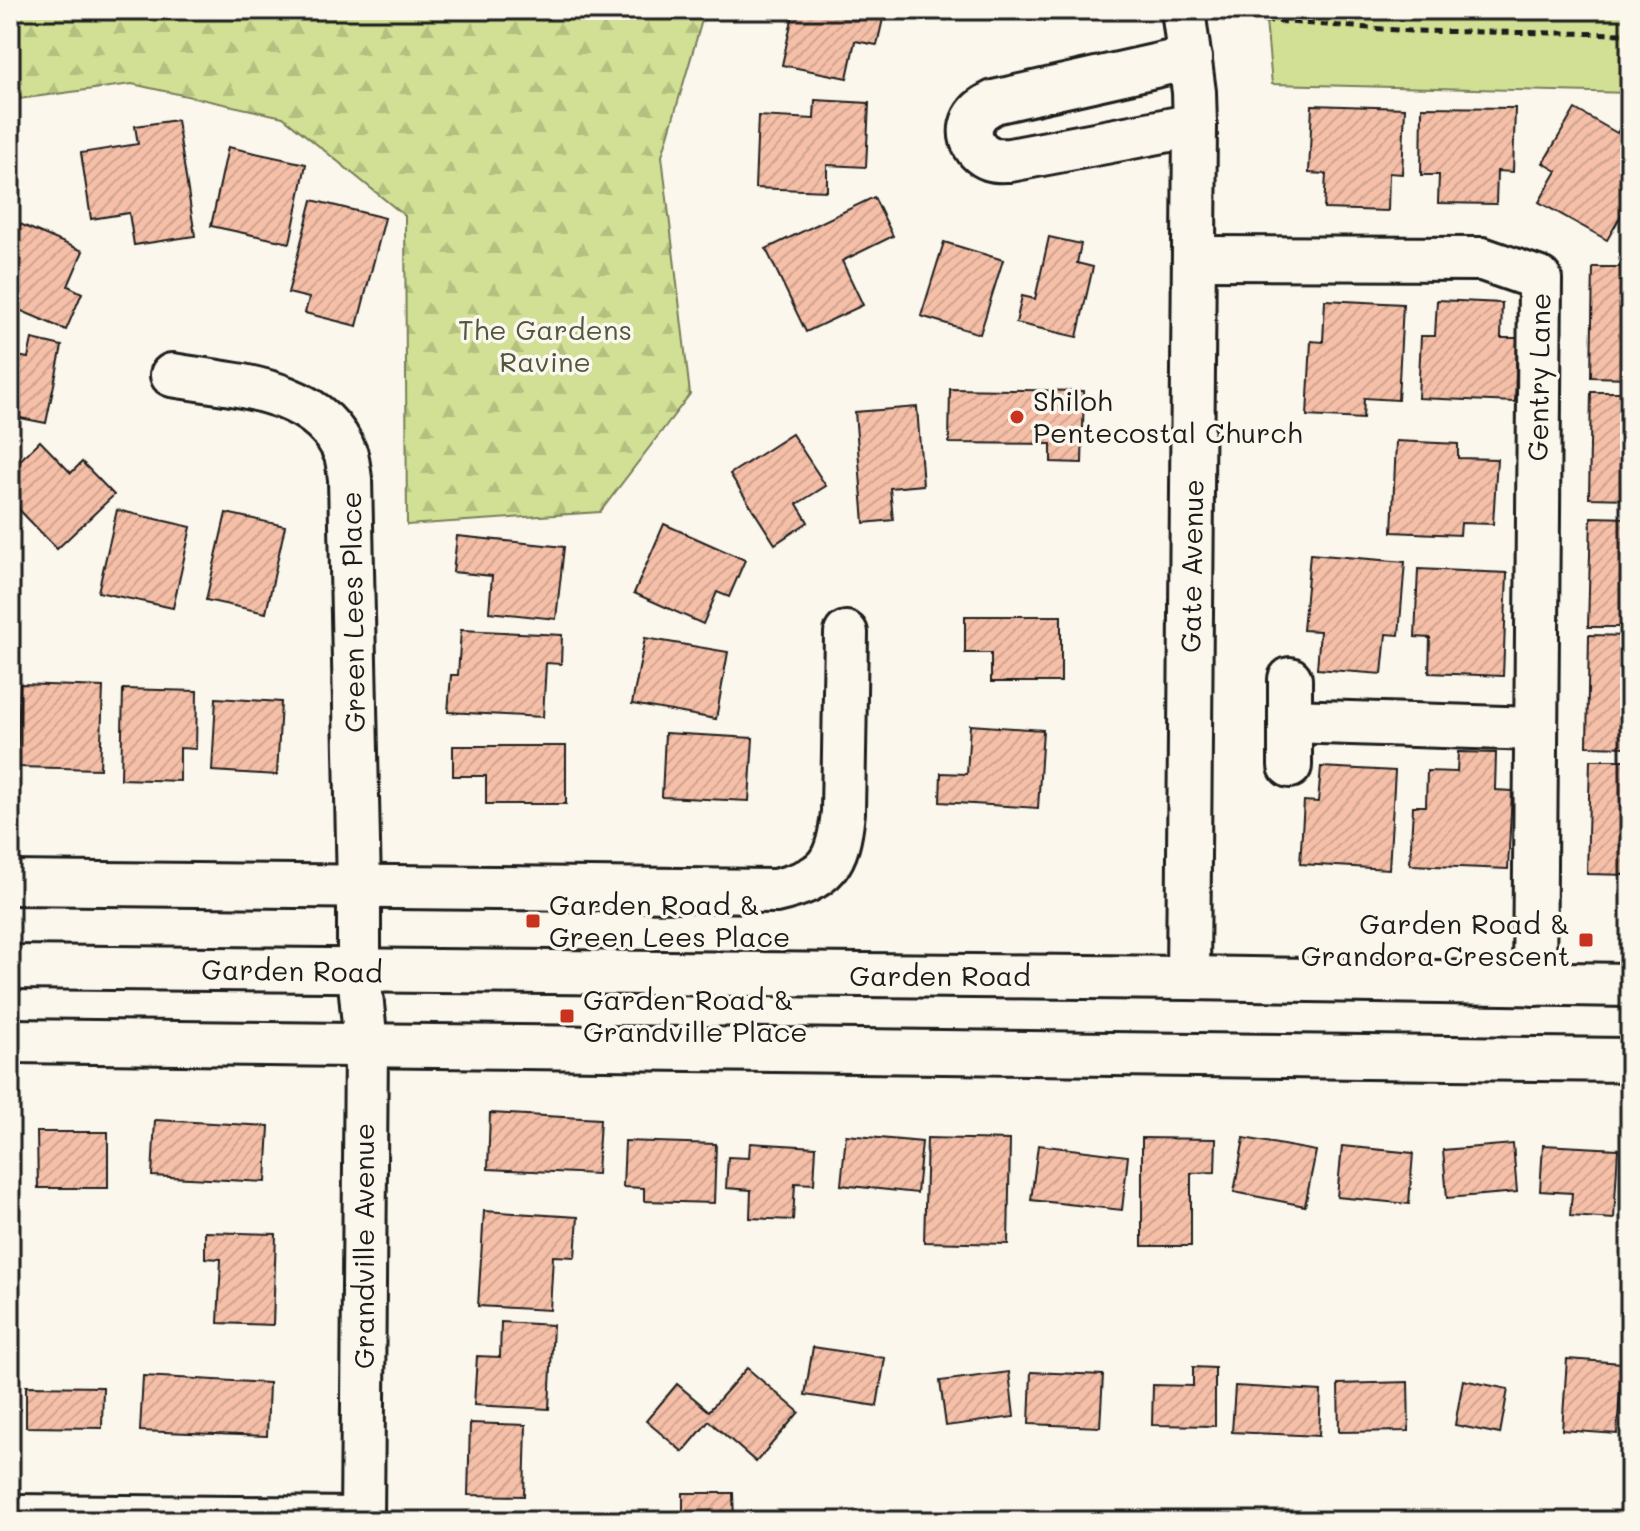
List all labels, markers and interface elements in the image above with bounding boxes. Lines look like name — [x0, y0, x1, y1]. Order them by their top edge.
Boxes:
street label: Gentry Lane — [1519, 292, 1557, 462]
park label: The Gardens Ravine — [458, 311, 632, 379]
place label: Shiloh Pentecostal Church — [1033, 382, 1302, 450]
marker: Shiloh Pentecostal Church — [1008, 408, 1026, 426]
street label: Gate Avenue — [1171, 479, 1211, 653]
street label: Green Lees Place — [332, 491, 372, 733]
place label: Garden Road & Green Lees Place — [549, 886, 790, 954]
place label: Garden Road & Grandora Crescent — [1301, 905, 1570, 973]
marker: Garden Road & Green Lees Place — [524, 912, 542, 930]
marker: Garden Road & Grandora Crescent — [1577, 931, 1595, 949]
street label: Garden Road — [201, 950, 383, 990]
street label: Garden Road — [849, 957, 1031, 993]
place label: Garden Road & Grandville Place — [583, 981, 808, 1049]
marker: Garden Road & Grandville Place — [558, 1007, 576, 1025]
street label: Grandville Avenue — [345, 1123, 381, 1369]

